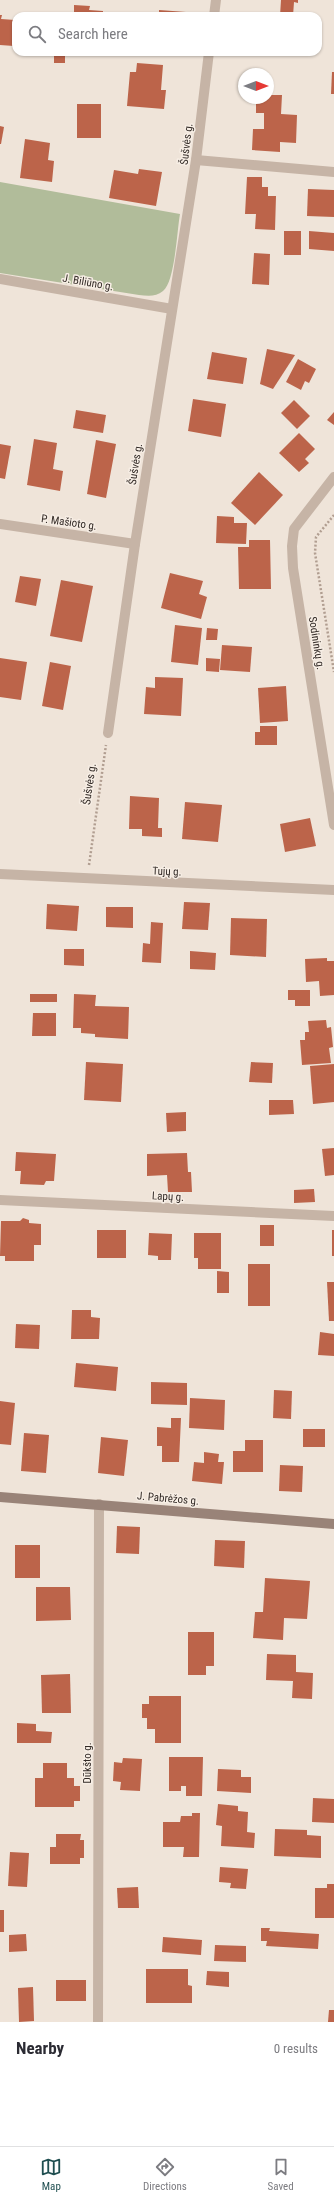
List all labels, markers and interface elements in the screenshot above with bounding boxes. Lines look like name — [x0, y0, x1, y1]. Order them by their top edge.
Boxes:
search box — [12, 12, 322, 56]
icon: search — [26, 23, 48, 45]
text: Search here — [58, 25, 128, 43]
north arrow — [238, 68, 274, 104]
street label: Šušvės g. — [178, 122, 196, 166]
street label: J. Biliūno g. — [62, 272, 114, 293]
street label: Šušvės g. — [126, 442, 145, 486]
street label: P. Mašioto g. — [40, 512, 98, 533]
street label: Sodininkų g. — [306, 616, 327, 671]
street label: Šušvės g. — [80, 762, 99, 806]
street label: Tujų g. — [152, 864, 182, 879]
street label: Lapų g. — [152, 1189, 184, 1204]
street label: J. Pabrėžos g. — [137, 1489, 200, 1508]
street label: Dūkšto g. — [81, 1742, 94, 1784]
text: Nearby — [16, 2038, 64, 2058]
text: 0 results — [274, 2041, 318, 2056]
tab: Map — [40, 2156, 62, 2193]
tab: Directions — [143, 2156, 187, 2193]
tab: Saved — [268, 2156, 294, 2193]

